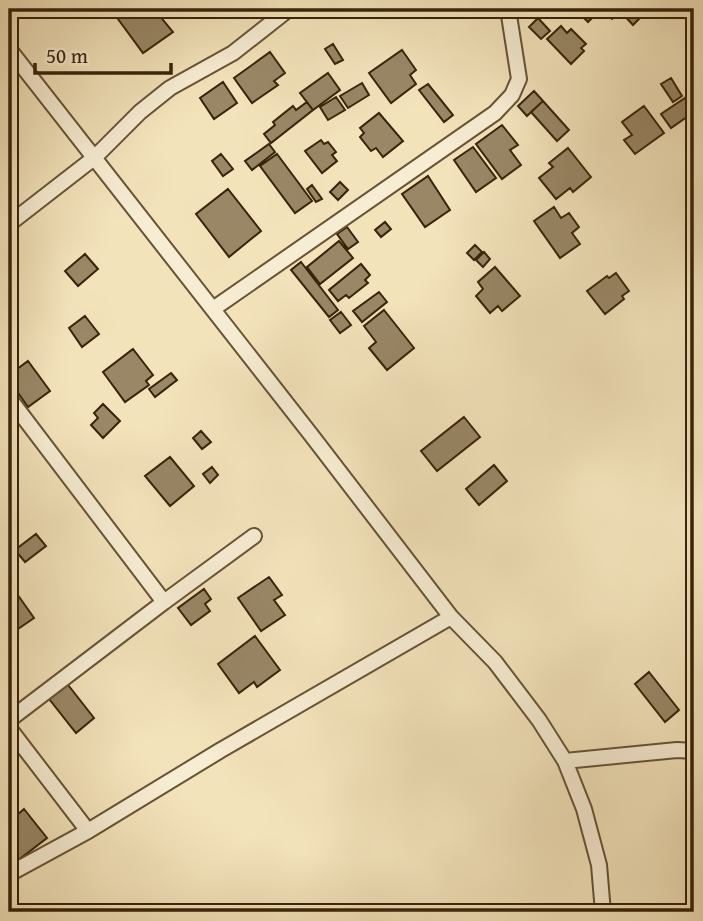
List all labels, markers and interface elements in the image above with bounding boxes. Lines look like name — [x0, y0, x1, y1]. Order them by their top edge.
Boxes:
scale bar — [35, 32, 172, 76]
text: 50 m — [46, 40, 88, 71]

